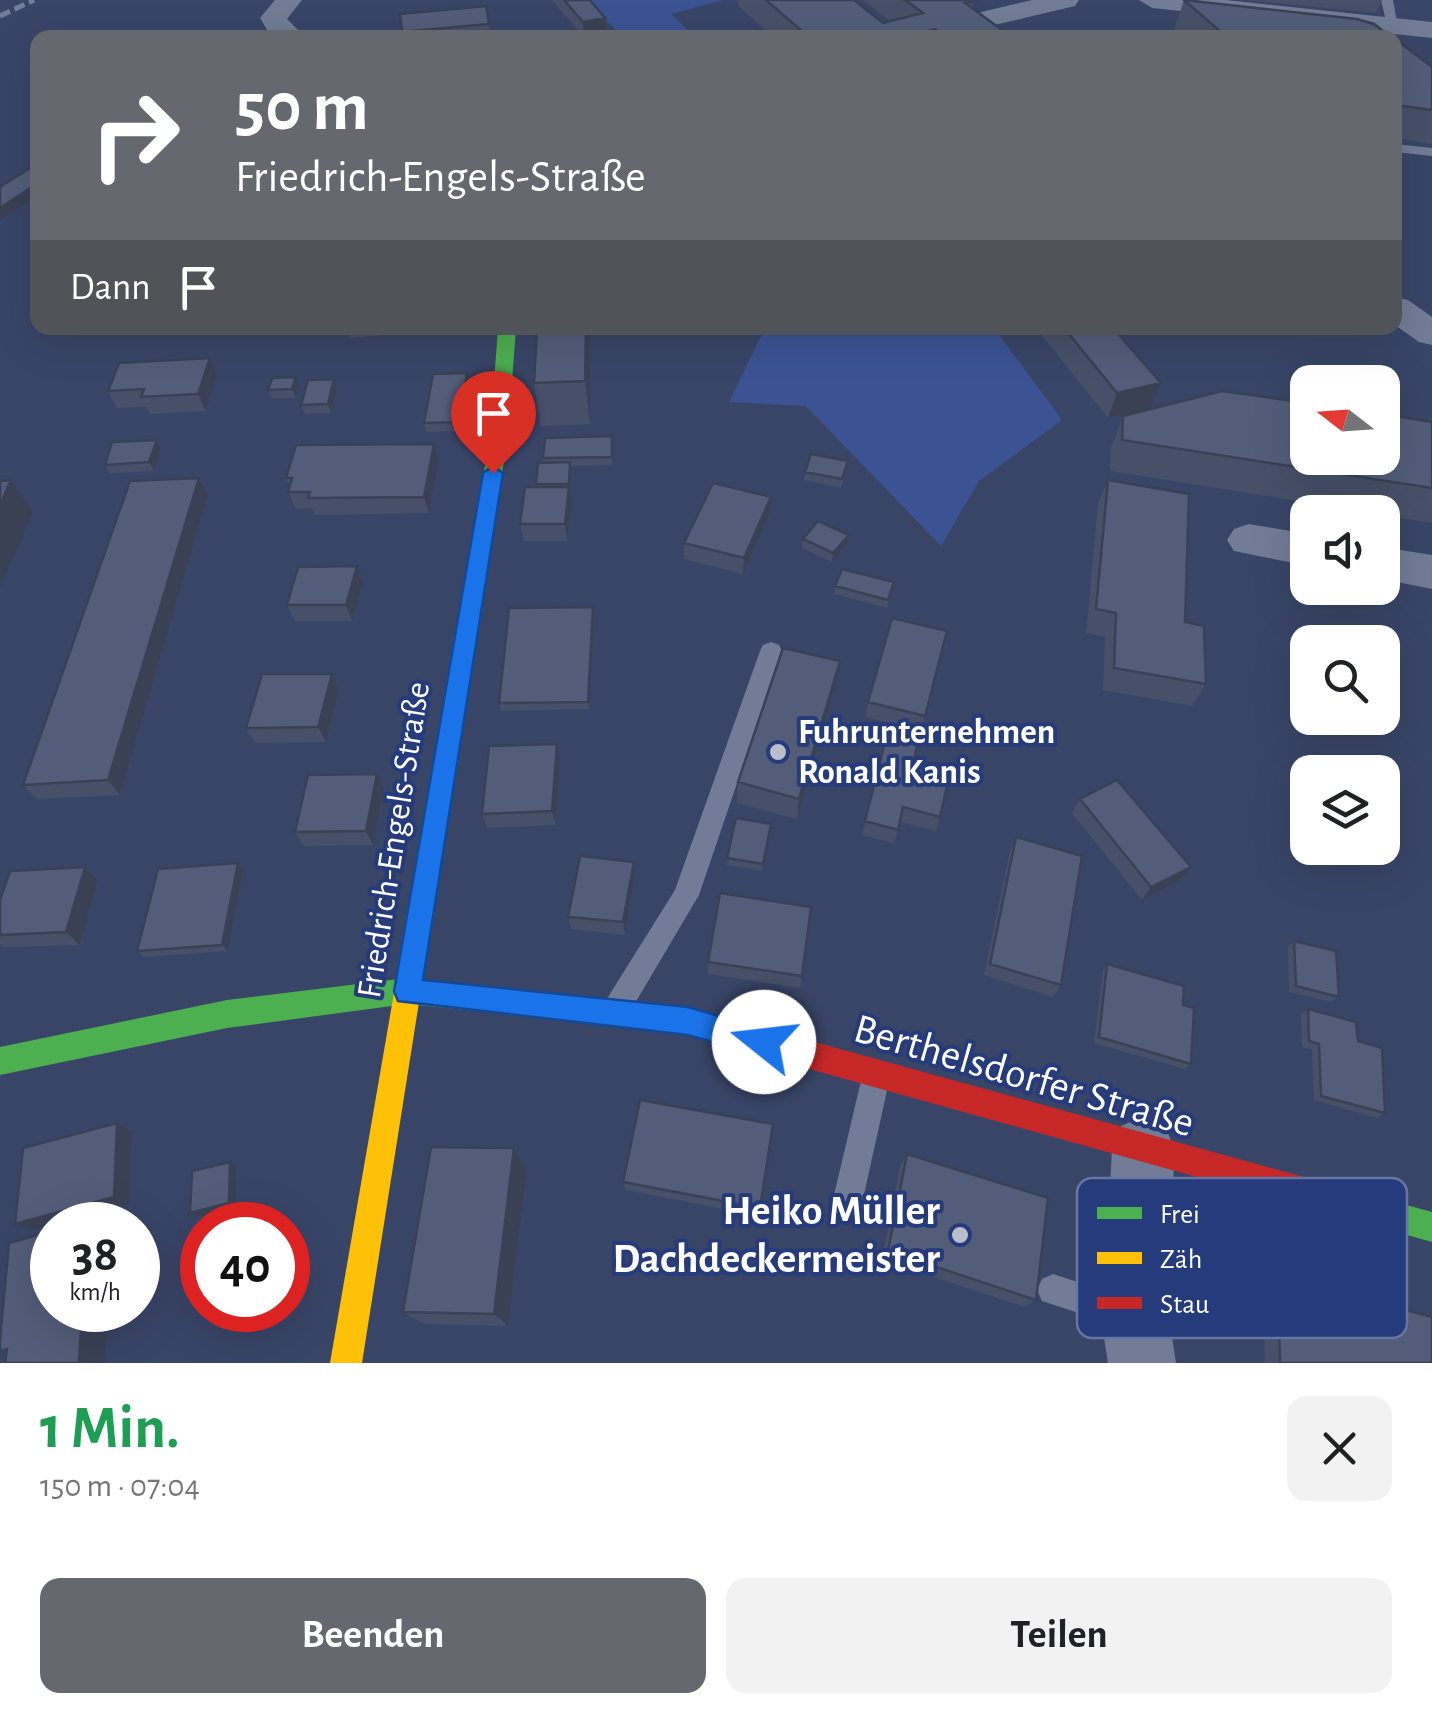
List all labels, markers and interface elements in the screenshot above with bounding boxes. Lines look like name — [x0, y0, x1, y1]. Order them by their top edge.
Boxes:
icon: right — [70, 70, 200, 200]
text: 50 m — [235, 73, 369, 143]
text: Friedrich-Engels-Straße — [235, 155, 646, 200]
icon: arrive — [171, 260, 226, 315]
text: Dann — [70, 269, 151, 307]
north arrow — [1290, 365, 1400, 475]
map controls — [1290, 365, 1400, 865]
pin — [451, 371, 536, 474]
icon: arrive — [466, 386, 521, 441]
button: sound — [1290, 495, 1400, 605]
button: search — [1290, 625, 1400, 735]
street label: Friedrich-Engels-Straße — [352, 679, 436, 1001]
place label: Fuhrunternehmen Ronald Kanis — [798, 715, 1055, 790]
marker: Fuhrunternehmen Ronald Kanis — [767, 741, 789, 763]
button: layers — [1290, 755, 1400, 865]
position arrow — [712, 990, 816, 1094]
street label: Berthelsdorfer Straße — [849, 1007, 1199, 1145]
legend — [1077, 1178, 1407, 1338]
place label: Heiko Müller Dachdeckermeister — [612, 1190, 940, 1280]
text: Frei — [1160, 1201, 1200, 1229]
speed limit sign: 40 — [180, 1202, 310, 1332]
marker: Heiko Müller Dachdeckermeister — [949, 1224, 971, 1246]
text: 38 — [72, 1230, 118, 1280]
text: Zäh — [1160, 1246, 1202, 1274]
text: km/h — [69, 1280, 121, 1305]
text: Stau — [1160, 1291, 1209, 1319]
button: close — [1287, 1396, 1392, 1501]
text: 1 Min. — [40, 1399, 180, 1459]
text: 150 m · 07:04 — [40, 1470, 200, 1502]
button: Beenden — [40, 1578, 706, 1693]
button: Teilen — [726, 1578, 1392, 1693]

